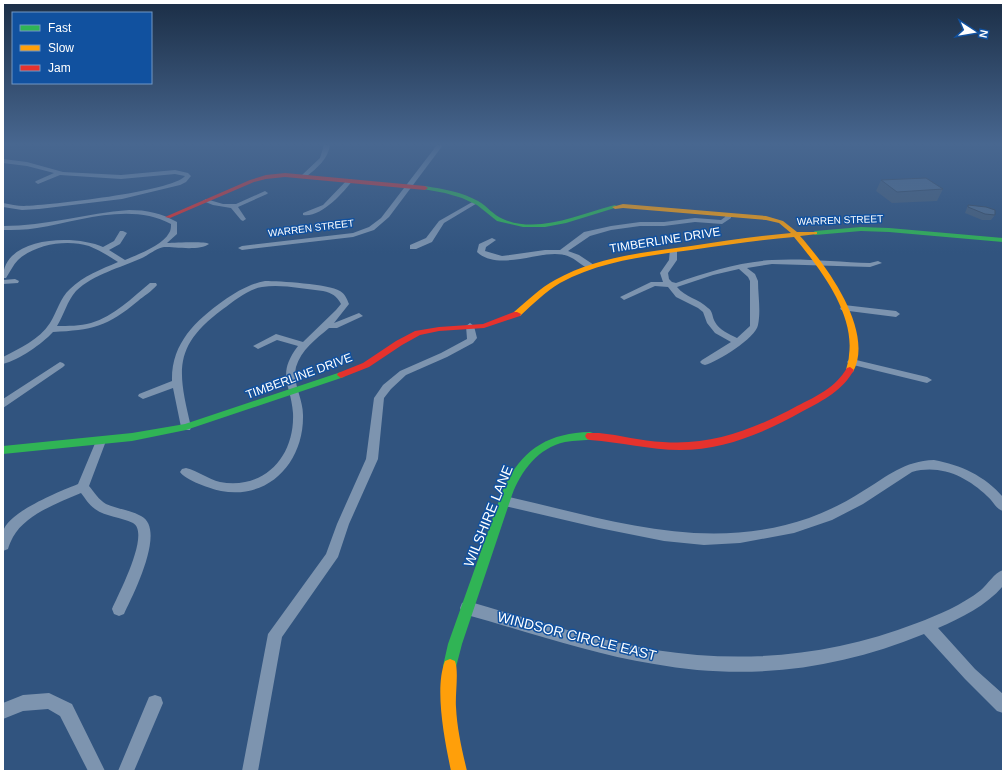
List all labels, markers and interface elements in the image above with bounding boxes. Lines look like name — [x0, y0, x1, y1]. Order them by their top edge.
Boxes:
legend — [12, 12, 152, 84]
north arrow — [954, 12, 994, 52]
text: Fast — [48, 21, 72, 35]
text: N — [977, 29, 990, 39]
text: Slow — [48, 41, 74, 55]
text: Jam — [48, 61, 71, 75]
street label: WARREN STREET — [797, 213, 883, 227]
street label: WARREN STREET — [267, 217, 355, 239]
street label: TIMBERLINE DRIVE — [609, 224, 721, 256]
street label: TIMBERLINE DRIVE — [244, 350, 354, 402]
street label: WILSHIRE LANE — [460, 463, 516, 569]
street label: WINDSOR CIRCLE EAST — [496, 608, 659, 664]

